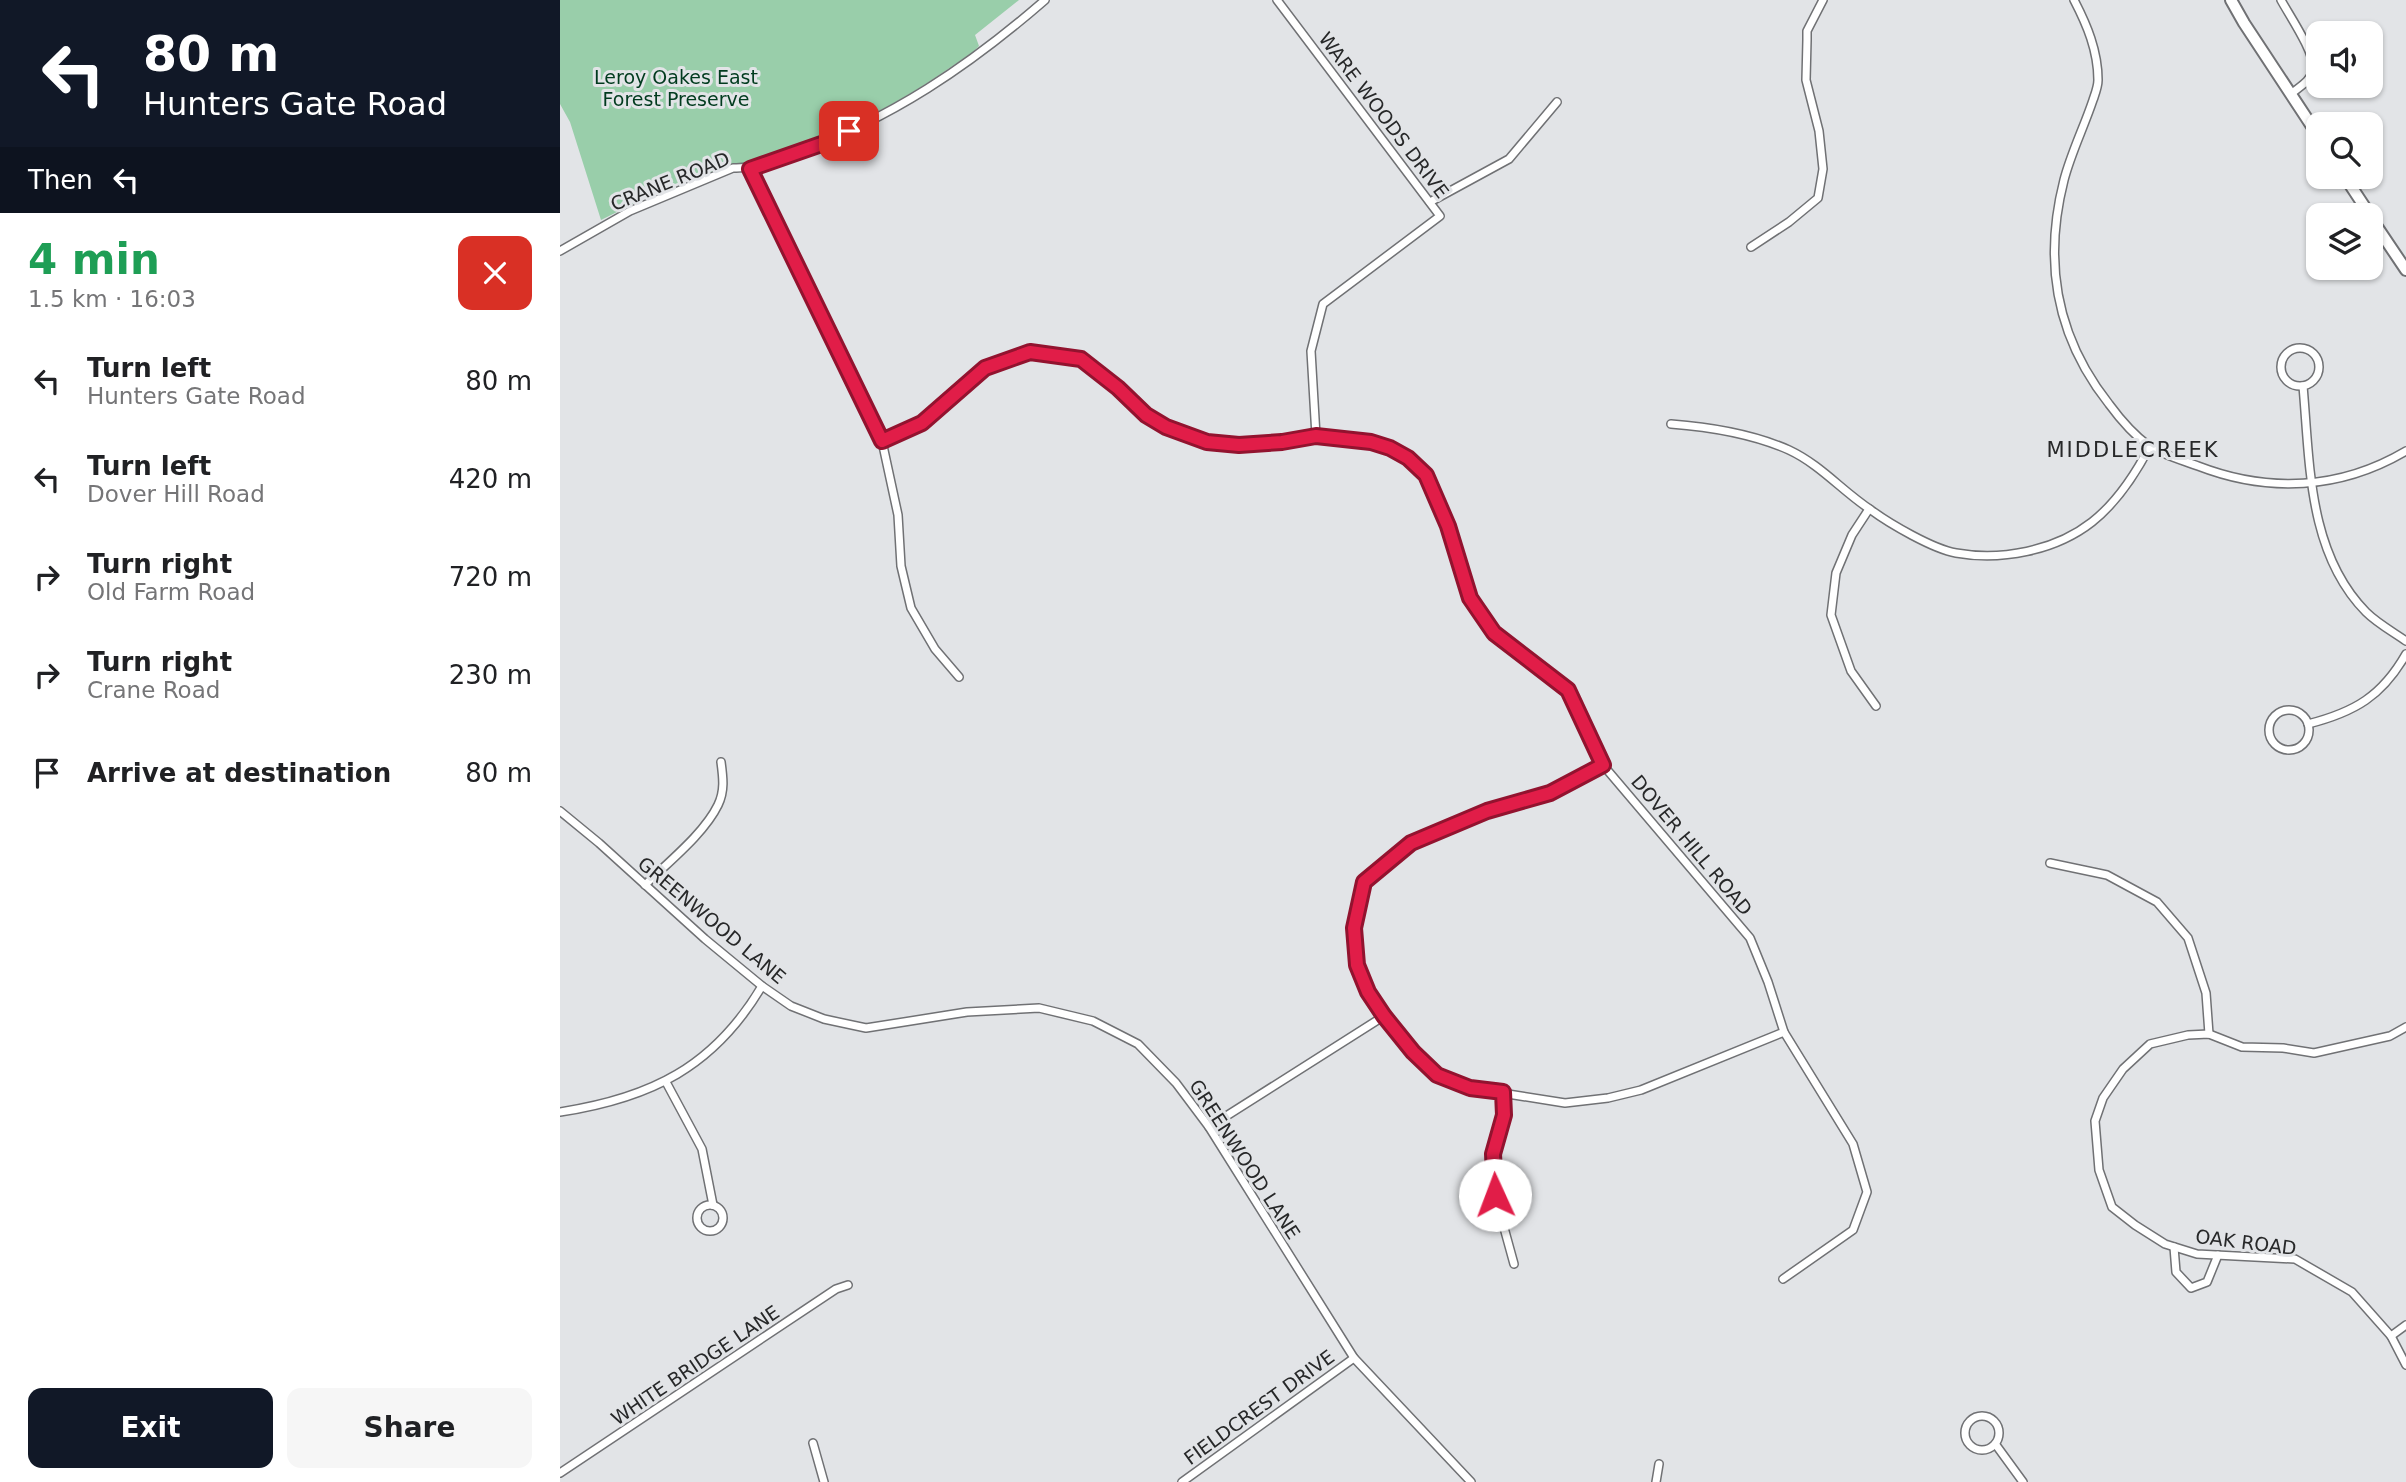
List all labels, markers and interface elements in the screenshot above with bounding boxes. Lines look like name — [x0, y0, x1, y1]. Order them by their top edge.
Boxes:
map controls — [2306, 21, 2383, 280]
button: sound — [2306, 21, 2383, 98]
text: 80 m — [143, 26, 279, 83]
icon: left — [28, 28, 119, 119]
street label: WARE WOODS DRIVE — [1314, 28, 1454, 202]
park label: Leroy Oakes East Forest Preserve — [594, 66, 758, 110]
text: Hunters Gate Road — [143, 85, 447, 123]
pin — [819, 101, 879, 161]
icon: arrive — [830, 112, 868, 150]
button: search — [2306, 112, 2383, 189]
street label: CRANE ROAD — [607, 147, 733, 215]
icon: left — [107, 161, 145, 199]
text: Then — [28, 165, 93, 195]
button: layers — [2306, 203, 2383, 280]
text: 4 min — [28, 235, 160, 284]
button: close — [458, 236, 532, 310]
text: 1.5 km · 16:03 — [28, 286, 196, 312]
text: Turn left — [87, 353, 211, 383]
icon: left — [28, 362, 66, 400]
text: 80 m — [465, 366, 532, 396]
text: Hunters Gate Road — [87, 383, 305, 409]
district label: MIDDLECREEK — [2046, 438, 2220, 462]
text: Turn left — [87, 451, 211, 481]
icon: left — [28, 460, 66, 498]
text: 420 m — [449, 464, 532, 494]
text: Dover Hill Road — [87, 481, 265, 507]
text: Turn right — [87, 549, 232, 579]
icon: right — [28, 558, 66, 596]
text: 720 m — [449, 562, 532, 592]
text: Old Farm Road — [87, 579, 255, 605]
text: Turn right — [87, 647, 232, 677]
icon: right — [28, 656, 66, 694]
text: 230 m — [449, 660, 532, 690]
text: Crane Road — [87, 677, 220, 703]
icon: arrive — [28, 754, 66, 792]
text: Arrive at destination — [87, 758, 391, 788]
text: 80 m — [465, 758, 532, 788]
street label: DOVER HILL ROAD — [1627, 770, 1757, 920]
street label: GREENWOOD LANE — [634, 852, 790, 988]
street label: GREENWOOD LANE — [1185, 1075, 1305, 1243]
position arrow — [1458, 1158, 1532, 1232]
street label: OAK ROAD — [2194, 1225, 2298, 1259]
street label: WHITE BRIDGE LANE — [607, 1301, 783, 1429]
street label: FIELDCREST DRIVE — [1180, 1345, 1338, 1469]
button: Exit — [28, 1388, 273, 1468]
button: Share — [287, 1388, 532, 1468]

